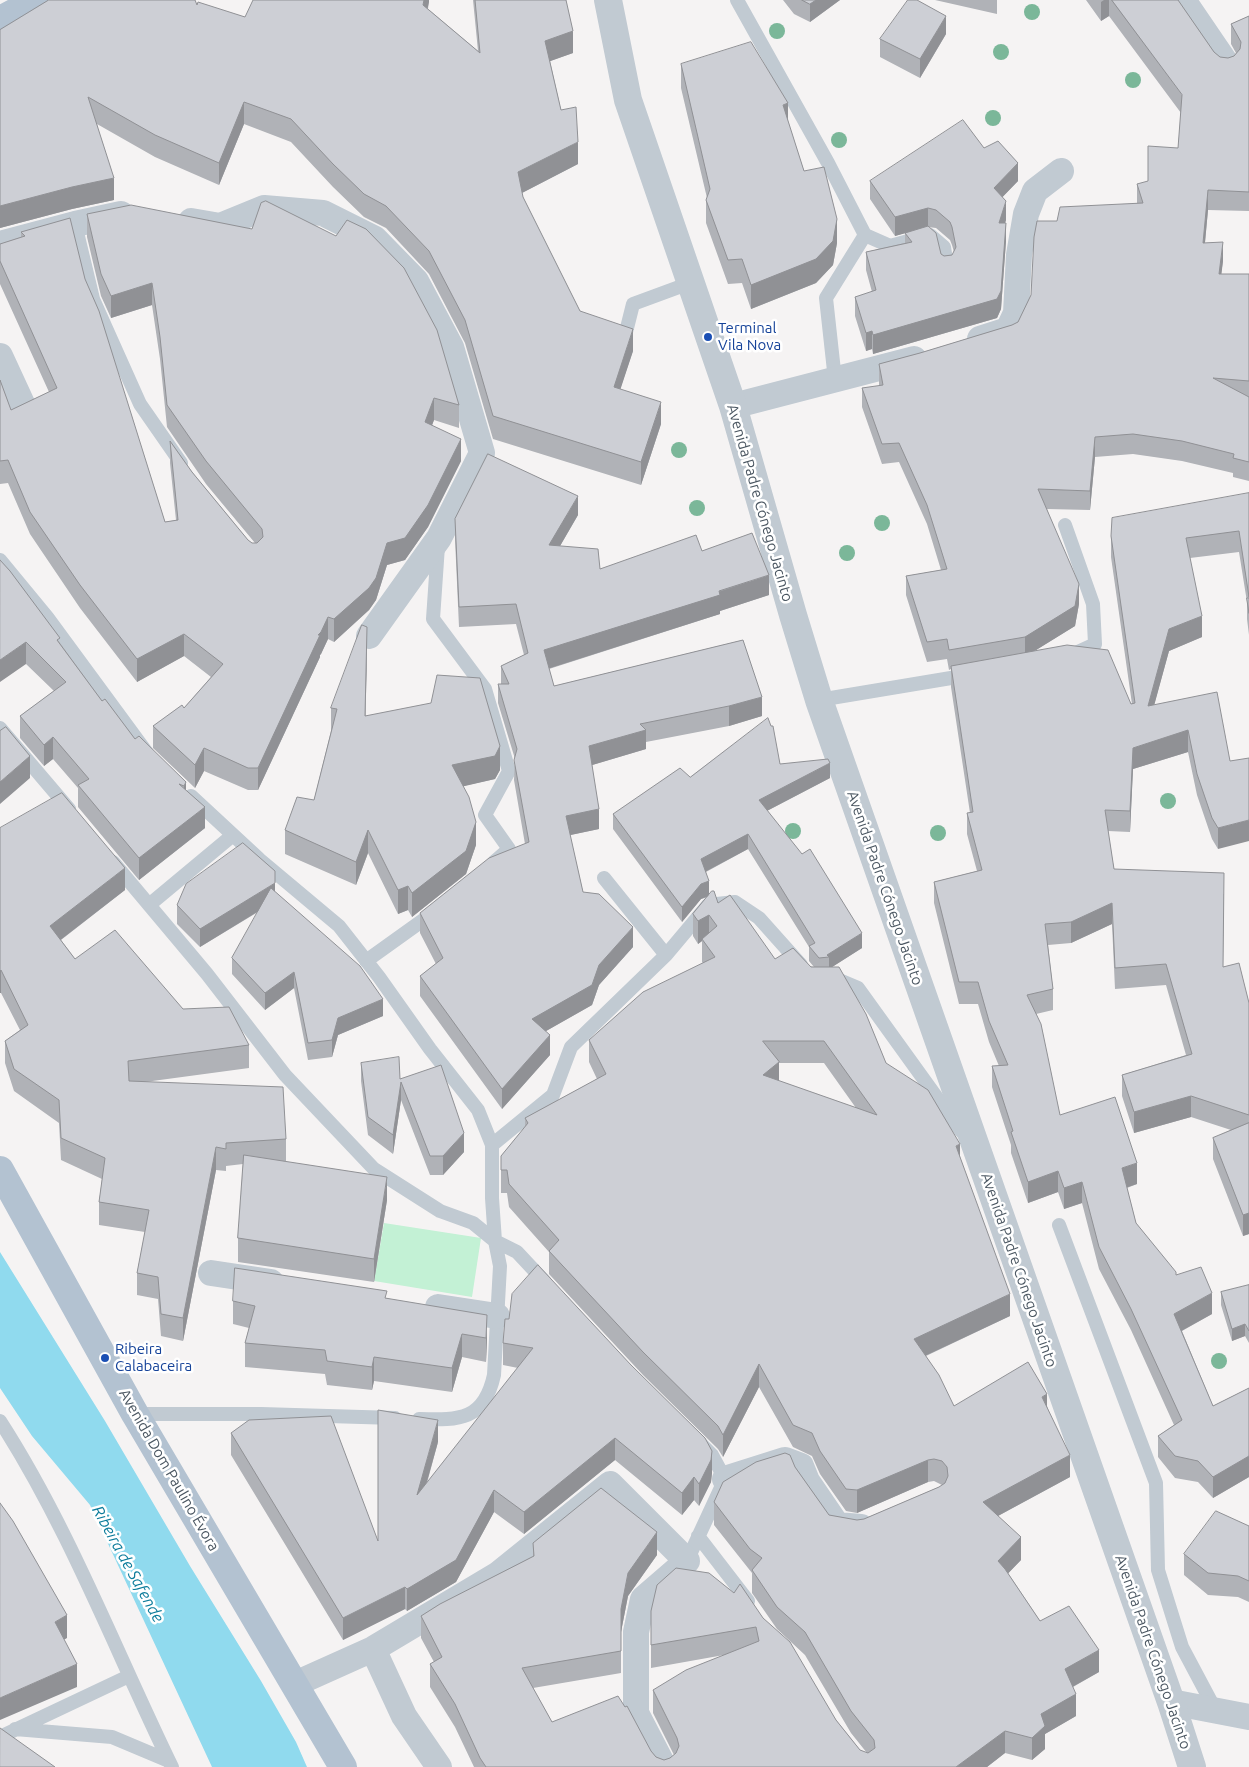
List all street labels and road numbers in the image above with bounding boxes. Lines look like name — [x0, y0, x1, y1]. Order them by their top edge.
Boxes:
street label: Avenida Padre Cónego Jacinto — [723, 402, 797, 604]
street label: Avenida Padre Cónego Jacinto — [843, 788, 927, 988]
street label: Avenida Padre Cónego Jacinto — [977, 1170, 1061, 1370]
street label: Avenida Dom Paulino Évora — [115, 1386, 223, 1554]
street label: Avenida Padre Cónego Jacinto — [1111, 1552, 1195, 1752]

